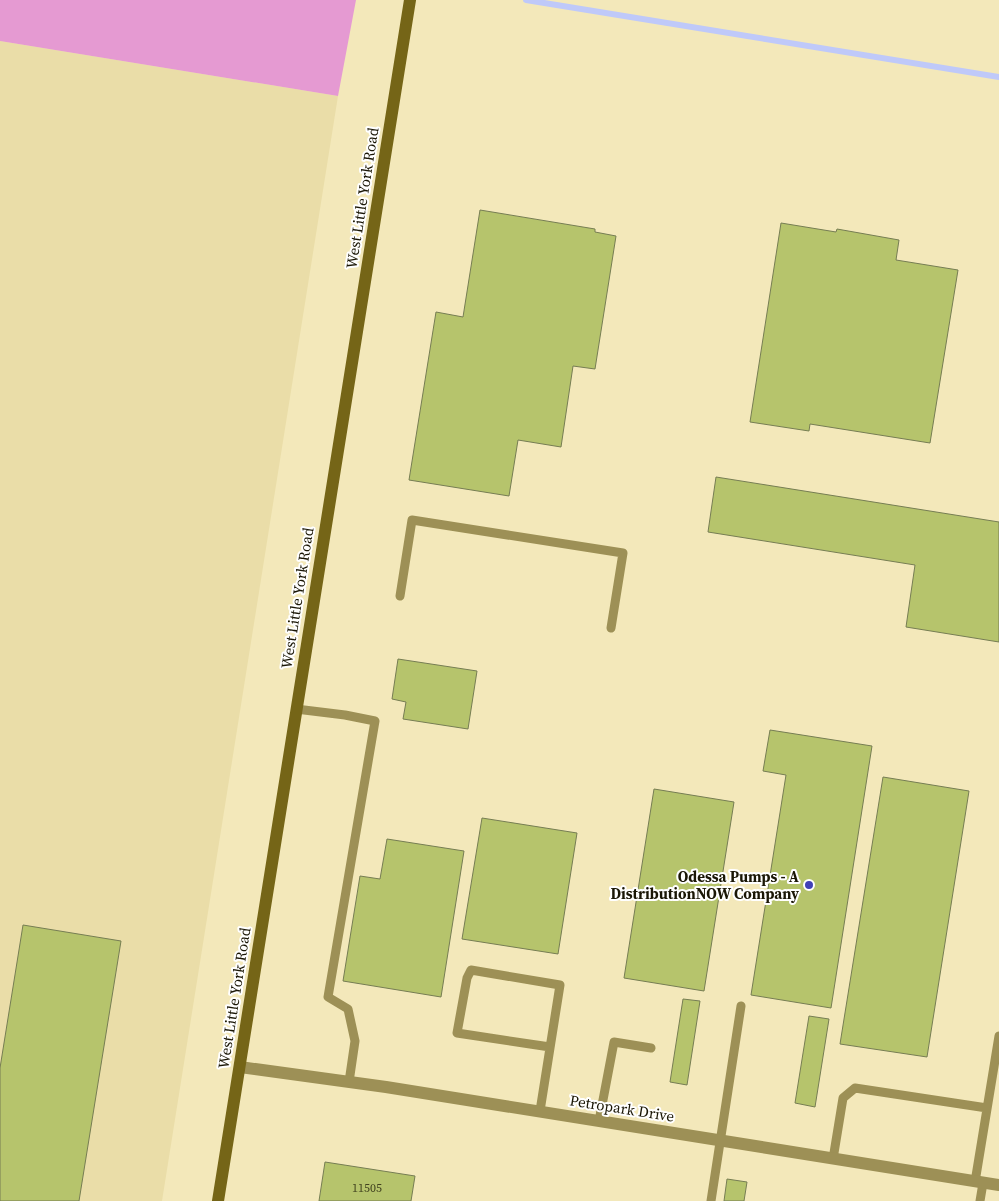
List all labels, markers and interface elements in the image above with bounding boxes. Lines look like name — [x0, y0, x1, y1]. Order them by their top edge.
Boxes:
street label: West Little York Road — [340, 125, 384, 270]
street label: West Little York Road — [275, 525, 319, 670]
place label: Odessa Pumps - A DistributionNOW Company — [610, 866, 799, 904]
marker: Odessa Pumps - A DistributionNOW Company — [803, 879, 815, 891]
street label: West Little York Road — [212, 925, 256, 1070]
street label: Petropark Drive — [568, 1089, 676, 1127]
house number: 11505 — [352, 1180, 382, 1196]

